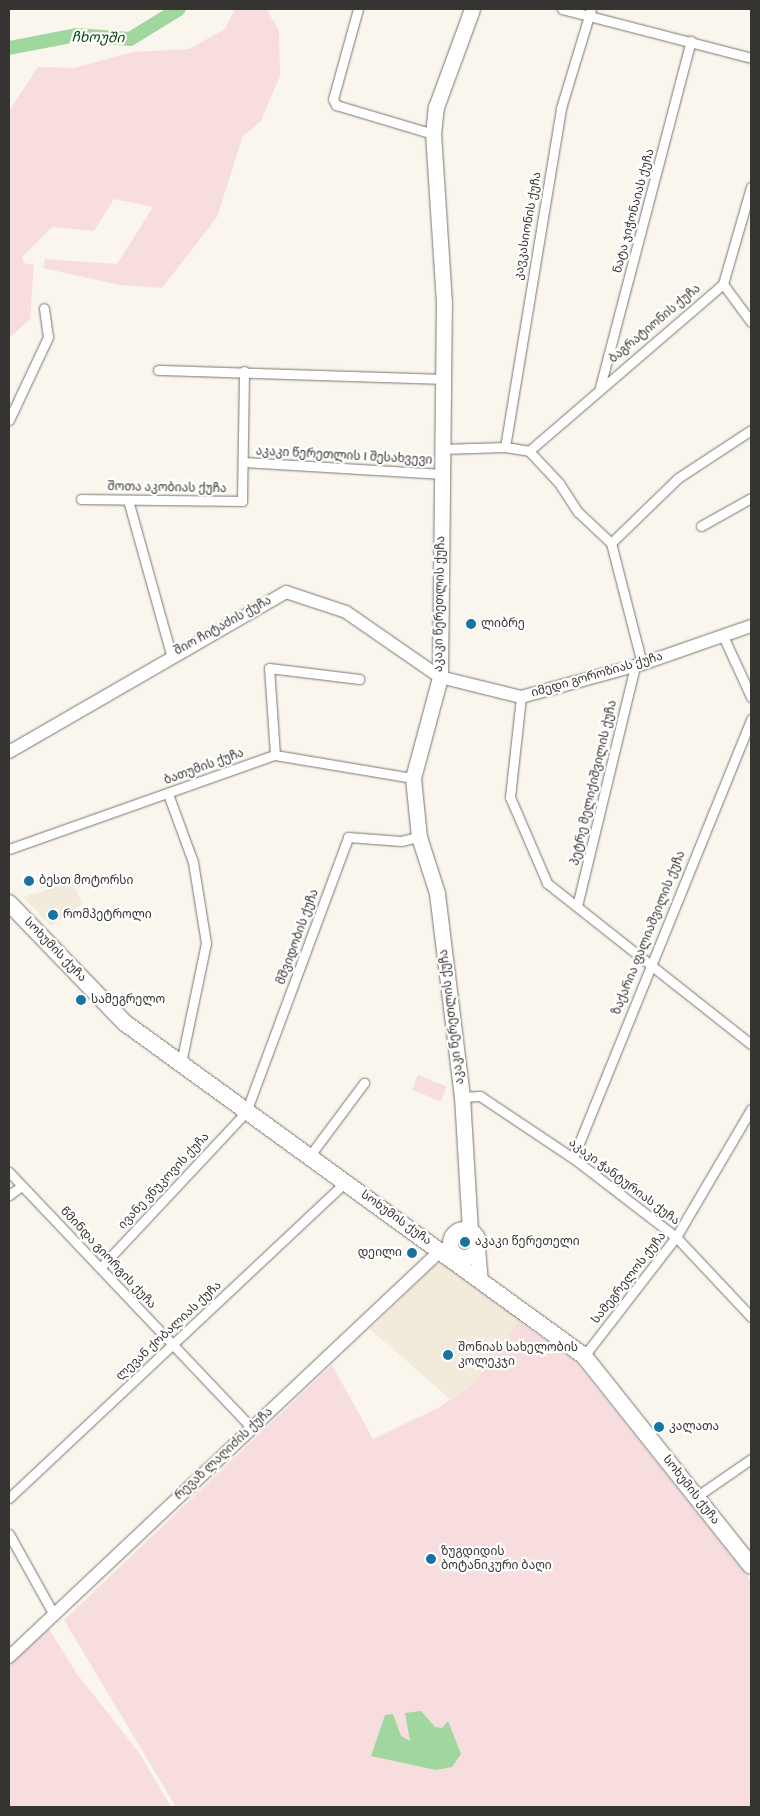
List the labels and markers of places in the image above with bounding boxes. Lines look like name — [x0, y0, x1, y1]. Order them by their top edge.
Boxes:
place label: ლიბრე — [481, 617, 525, 631]
marker: ლიბრე — [465, 618, 477, 630]
place label: ბესთ მოტორსი — [39, 874, 133, 888]
marker: ბესთ მოტორსი — [23, 875, 35, 887]
place label: რომპეტროლი — [63, 908, 152, 922]
marker: რომპეტროლი — [47, 909, 59, 921]
place label: სამეგრელო — [91, 993, 165, 1007]
marker: სამეგრელო — [75, 994, 87, 1006]
place label: აკაკი წერეთელი — [475, 1235, 580, 1249]
marker: აკაკი წერეთელი — [459, 1236, 471, 1248]
place label: დეილი — [358, 1246, 402, 1260]
marker: დეილი — [406, 1247, 418, 1259]
place label: შონიას სახელობის კოლეკჯი — [458, 1341, 578, 1369]
marker: შონიას სახელობის კოლეკჯი — [442, 1349, 454, 1361]
place label: კალათა — [669, 1420, 719, 1434]
marker: კალათა — [653, 1421, 665, 1433]
place label: ზუგდიდის ბოტანიკური ბაღი — [441, 1545, 552, 1573]
marker: ზუგდიდის ბოტანიკური ბაღი — [425, 1553, 437, 1565]

